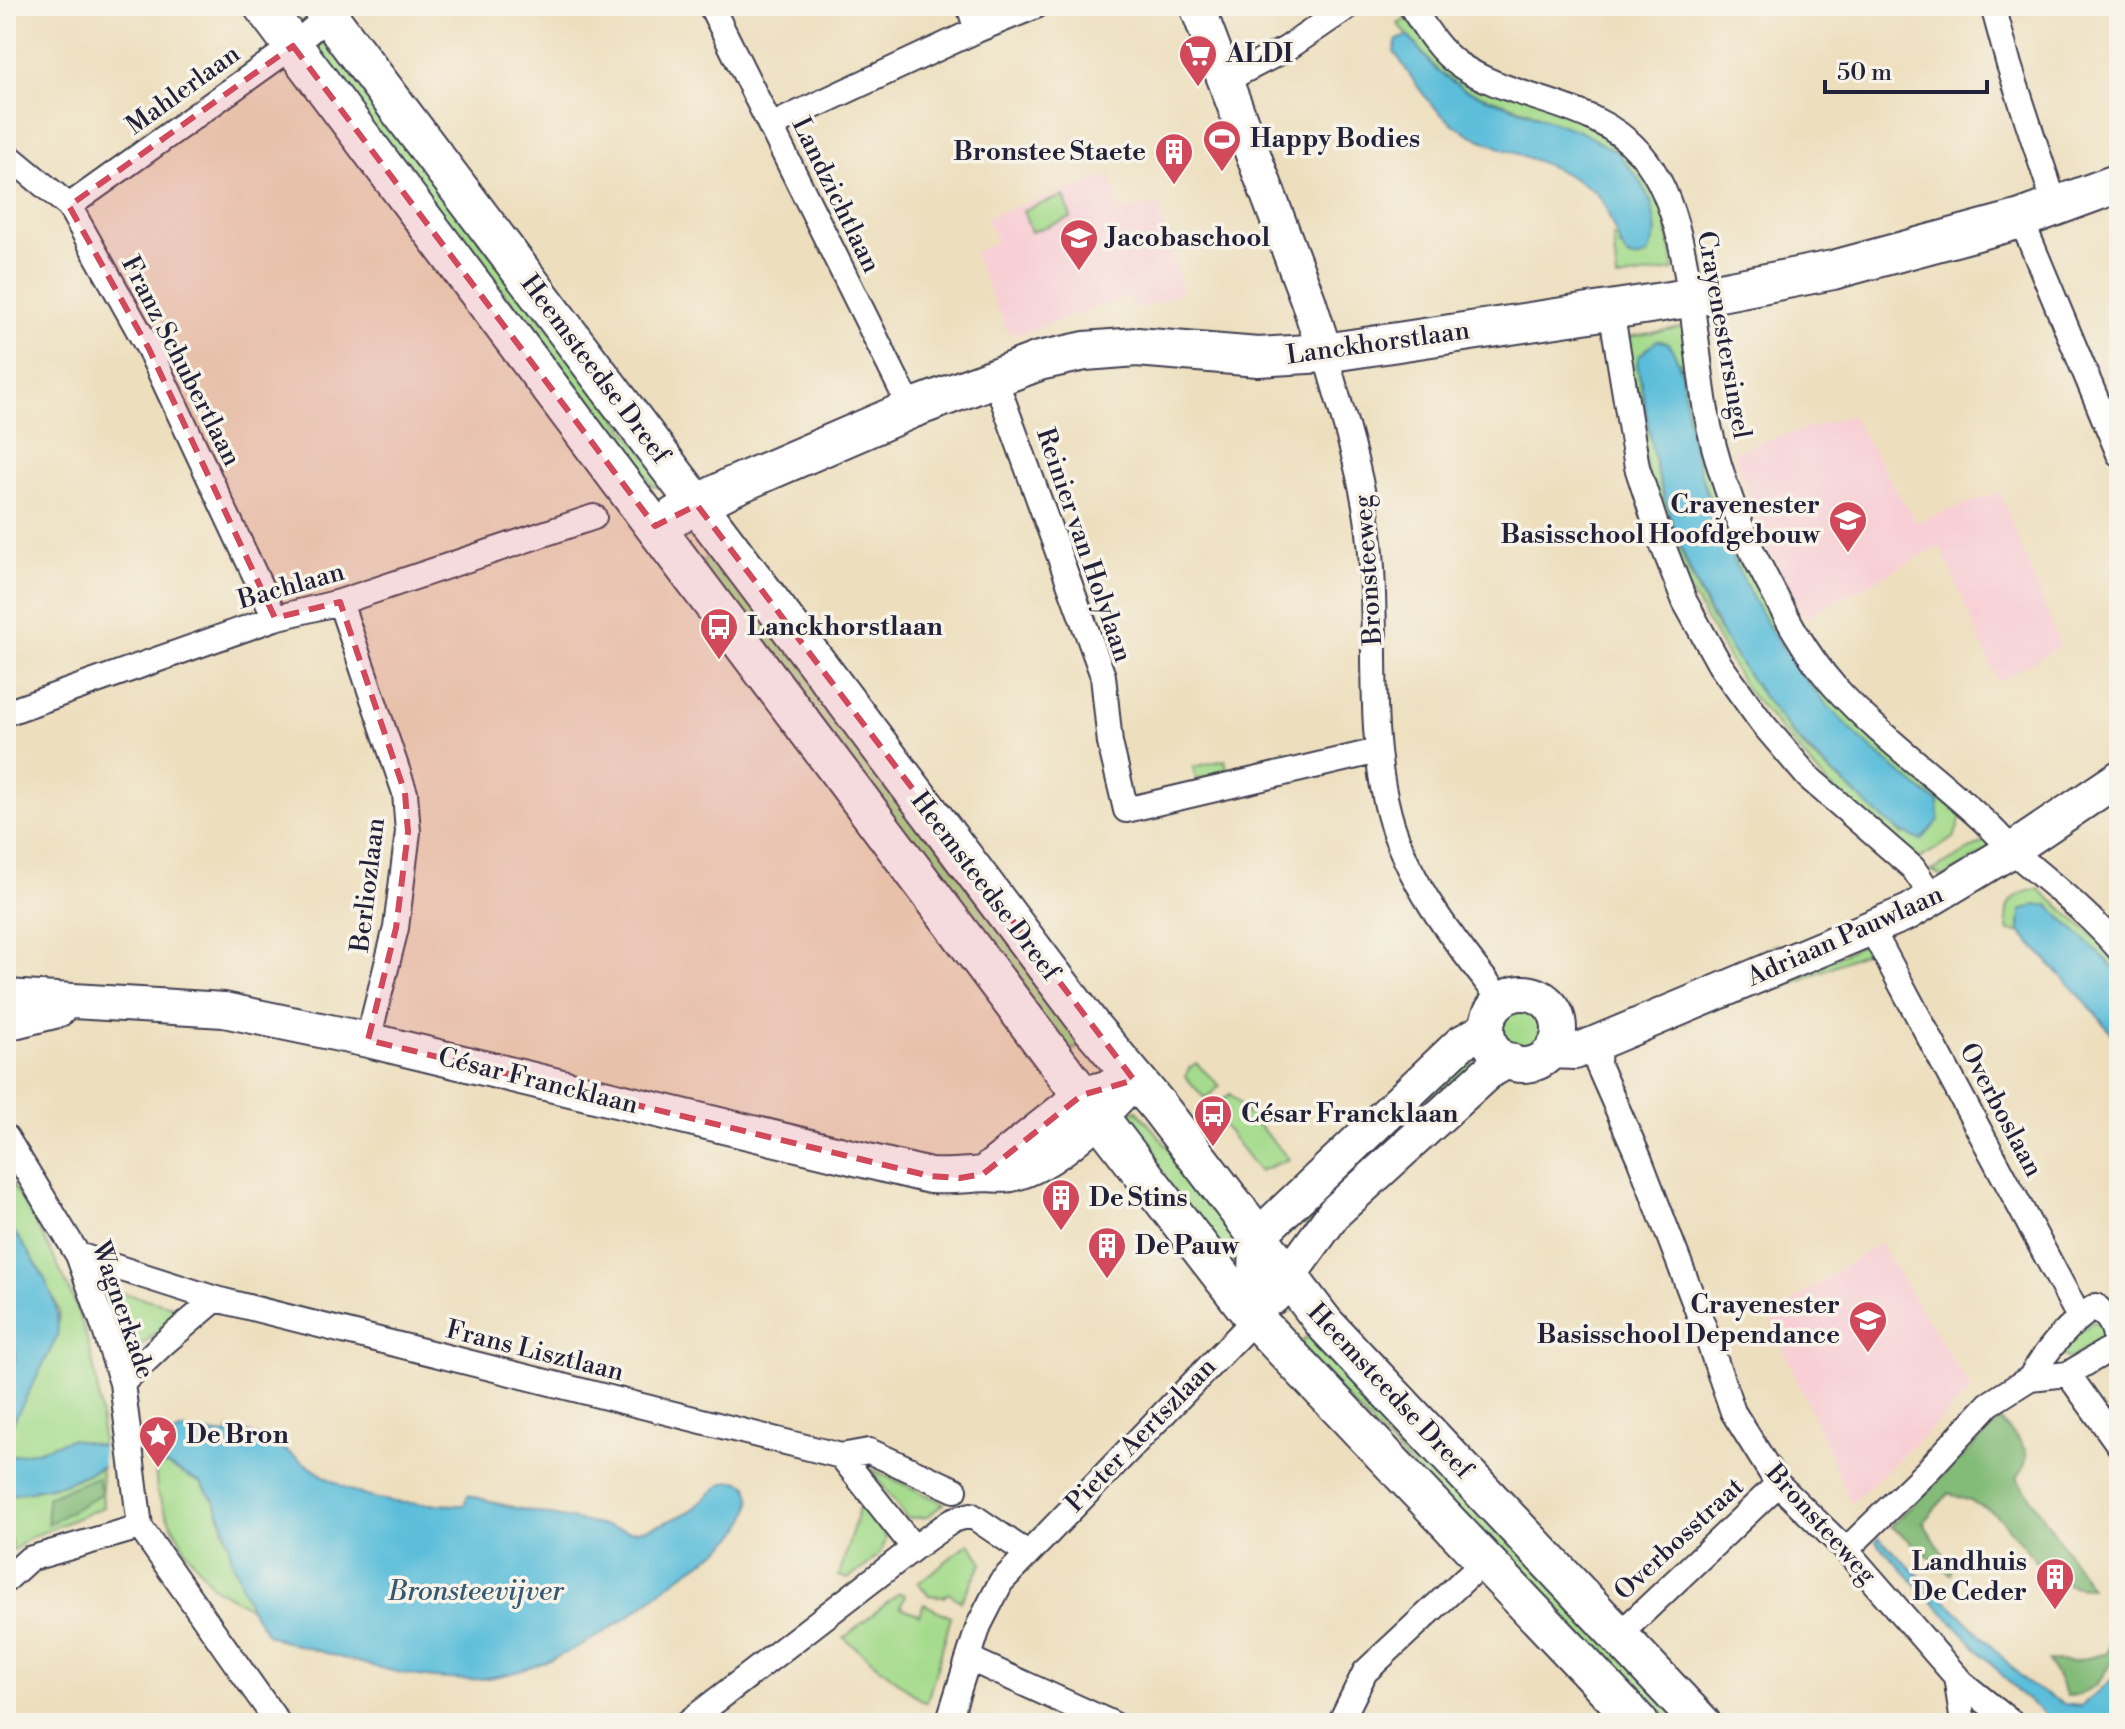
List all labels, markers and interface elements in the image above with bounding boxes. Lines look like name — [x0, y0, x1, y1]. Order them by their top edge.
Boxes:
supermarket icon: ALDI — [1177, 33, 1219, 88]
street label: Mahlerlaan — [120, 38, 246, 142]
place label: ALDI — [1225, 38, 1293, 70]
scale bar — [1825, 44, 1987, 94]
text: 50 m — [1837, 58, 1892, 88]
street label: Landzichtlaan — [785, 112, 887, 278]
sports icon: Happy Bodies — [1201, 118, 1243, 173]
place label: Happy Bodies — [1250, 123, 1420, 155]
building icon: Bronstee Staete — [1153, 131, 1195, 186]
place label: Bronstee Staete — [953, 136, 1146, 168]
school or university icon: Jacobaschool — [1058, 217, 1100, 272]
place label: Jacobaschool — [1104, 222, 1271, 254]
street label: Crayenestersingel — [1690, 229, 1758, 442]
street label: Franz Schubertlaan — [114, 251, 248, 471]
street label: Heemsteedse Dreef — [514, 268, 677, 471]
street label: Lanckhorstlaan — [1284, 314, 1472, 372]
street label: Reinier van Holylaan — [1029, 424, 1139, 666]
place label: Crayenester Basisschool Hoofdgebouw — [1500, 489, 1821, 551]
street label: Bronsteeweg — [1347, 493, 1389, 647]
school or university icon: Crayenester Basisschool Hoofdgebouw — [1827, 499, 1869, 554]
street label: Bachlaan — [233, 556, 348, 617]
bus stop icon: Lanckhorstlaan — [698, 606, 740, 661]
place label: Lanckhorstlaan — [747, 611, 943, 643]
street label: Heemsteedse Dreef — [904, 785, 1067, 988]
street label: Berliozlaan — [344, 816, 392, 955]
street label: Adriaan Pauwlaan — [1741, 878, 1948, 994]
street label: Overboslaan — [1952, 1037, 2050, 1183]
street label: César Francklaan — [435, 1041, 641, 1121]
bus stop icon: César Francklaan — [1192, 1093, 1234, 1148]
place label: César Francklaan — [1241, 1098, 1458, 1130]
building icon: De Stins — [1040, 1177, 1082, 1232]
place label: De Stins — [1089, 1182, 1188, 1214]
building icon: De Pauw — [1086, 1225, 1128, 1280]
place label: De Pauw — [1135, 1230, 1240, 1262]
street label: Wagnerkade — [84, 1236, 161, 1383]
place label: Crayenester Basisschool Dependance — [1537, 1289, 1840, 1351]
street label: Heemsteedse Dreef — [1300, 1297, 1481, 1487]
school or university icon: Crayenester Basisschool Dependance — [1847, 1299, 1889, 1354]
street label: Frans Lisztlaan — [443, 1313, 627, 1389]
street label: Pieter Aertszlaan — [1059, 1351, 1223, 1519]
place icon: De Bron — [137, 1414, 179, 1469]
place label: De Bron — [186, 1419, 289, 1451]
street label: Bronsteeweg — [1758, 1457, 1884, 1591]
street label: Overbosstraat — [1608, 1471, 1750, 1607]
place label: Landhuis De Ceder — [1911, 1546, 2027, 1608]
building icon: Landhuis De Ceder — [2034, 1556, 2076, 1611]
water label: Bronsteevijver — [387, 1574, 565, 1609]

